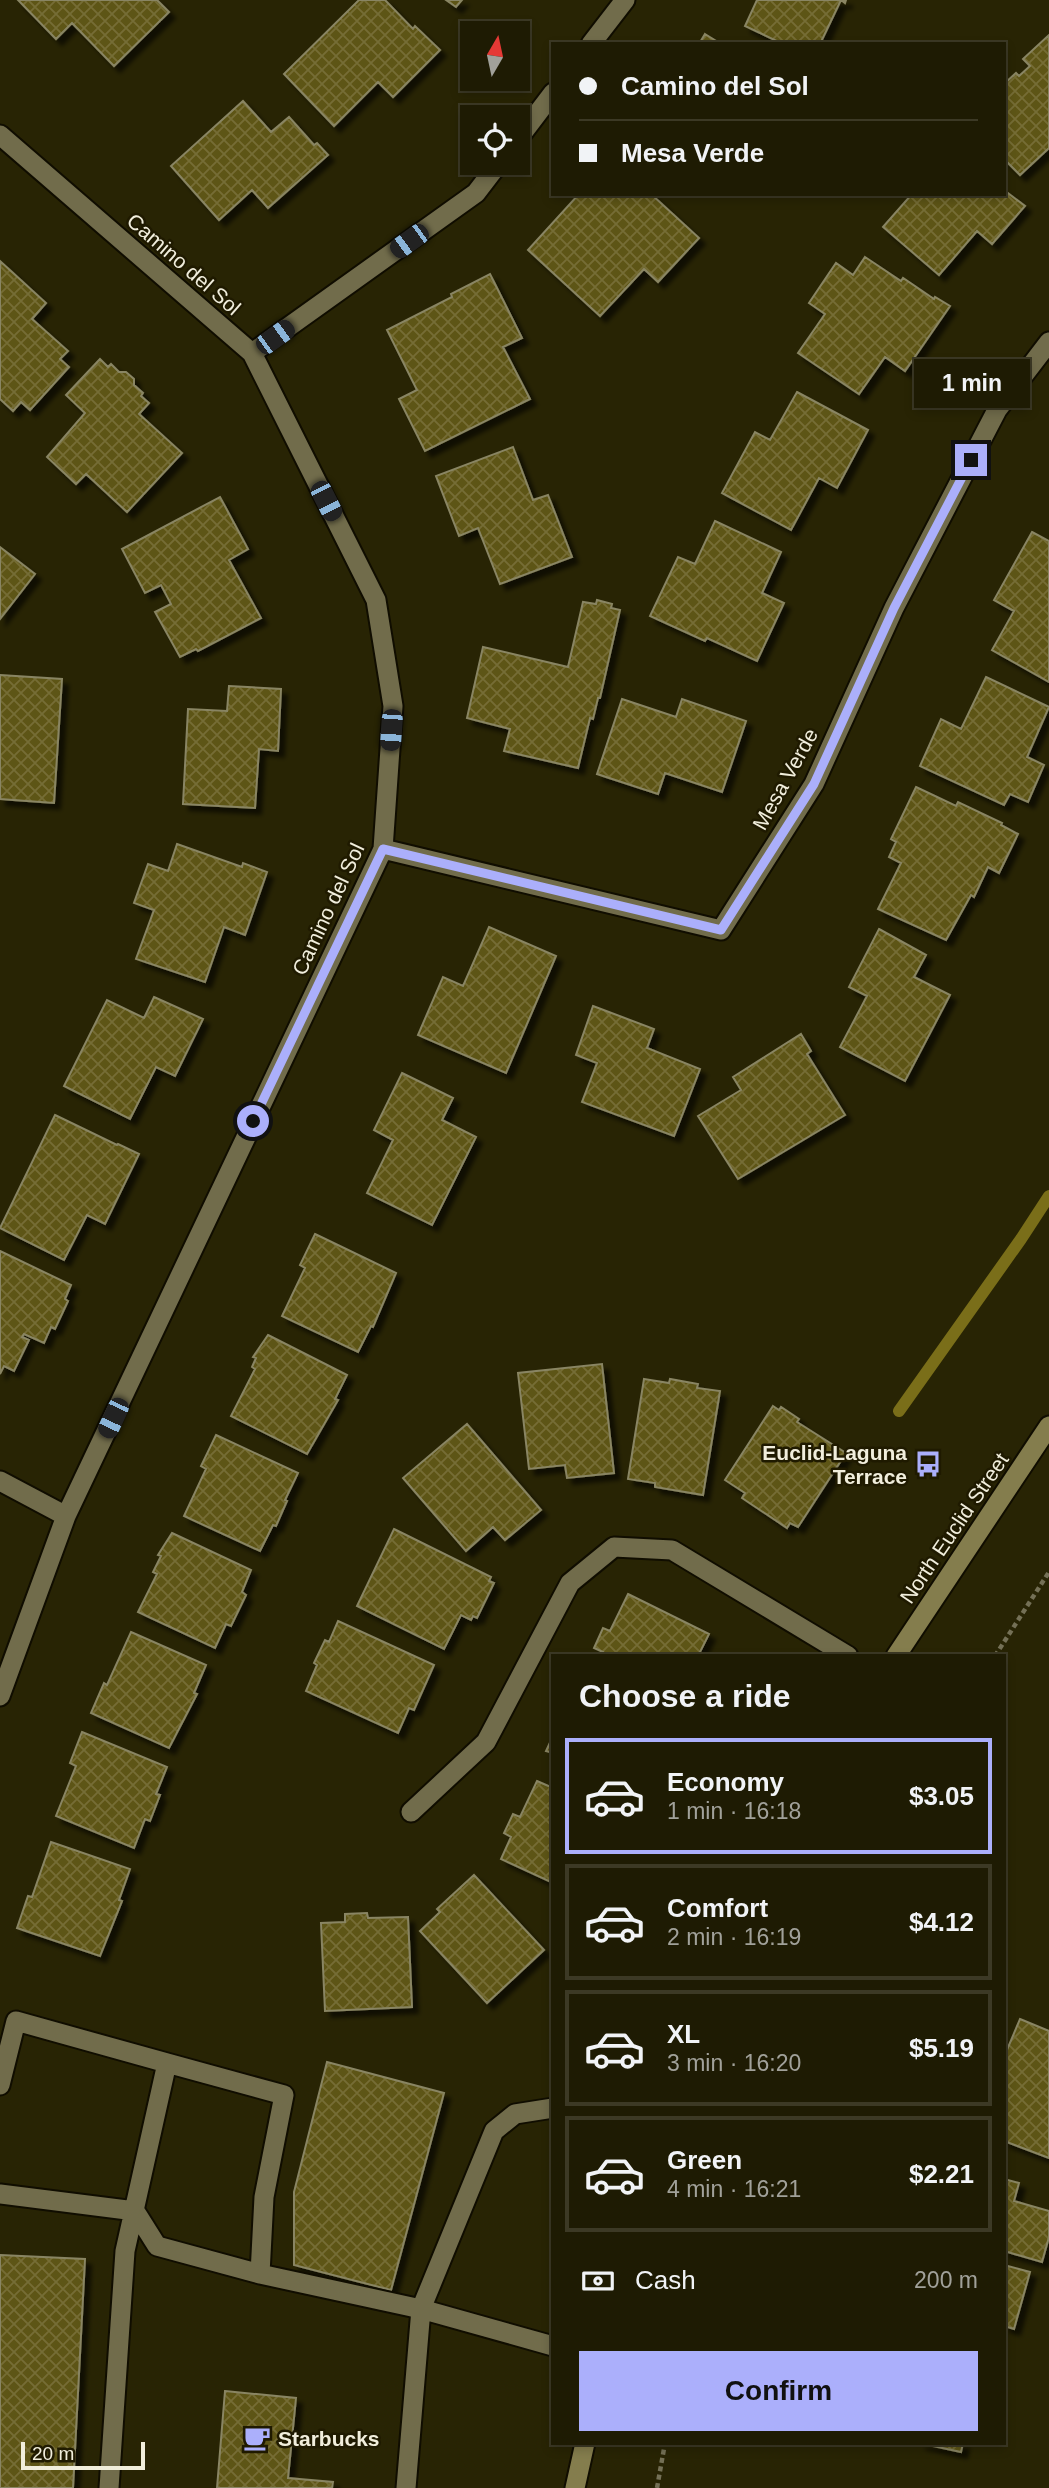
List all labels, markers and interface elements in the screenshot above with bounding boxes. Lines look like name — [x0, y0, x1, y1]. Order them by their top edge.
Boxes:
north arrow — [460, 21, 530, 91]
map controls — [460, 21, 530, 175]
text: Camino del Sol — [621, 71, 809, 101]
button: locate — [460, 105, 530, 175]
text: Mesa Verde — [621, 138, 764, 168]
street label: Camino del Sol — [123, 209, 245, 319]
car — [386, 220, 433, 262]
car — [252, 316, 299, 358]
callout: 1 min — [913, 358, 1029, 407]
text: 1 min — [942, 370, 1002, 396]
route end — [955, 444, 987, 476]
car — [308, 478, 345, 524]
car — [380, 708, 403, 752]
street label: Mesa Verde — [748, 724, 822, 834]
street label: Camino del Sol — [287, 840, 369, 978]
route start — [237, 1105, 269, 1137]
car — [95, 1395, 132, 1441]
place label: Euclid-Laguna Terrace — [762, 1441, 907, 1488]
street label: North Euclid Street — [895, 1448, 1013, 1607]
bus stop icon: Euclid-Laguna Terrace — [913, 1449, 943, 1479]
text: Choose a ride — [579, 1678, 791, 1714]
icon: car — [583, 1765, 646, 1828]
text: Economy — [667, 1767, 784, 1797]
text: $3.05 — [909, 1781, 974, 1811]
text: 1 min · 16:18 — [667, 1798, 801, 1824]
icon: car — [583, 1891, 646, 1954]
text: Comfort — [667, 1893, 768, 1923]
text: $4.12 — [909, 1907, 974, 1937]
text: 2 min · 16:19 — [667, 1924, 801, 1950]
icon: car — [583, 2017, 646, 2080]
text: XL — [667, 2019, 700, 2049]
text: $5.19 — [909, 2033, 974, 2063]
text: 3 min · 16:20 — [667, 2050, 801, 2076]
icon: car — [583, 2143, 646, 2206]
text: Green — [667, 2145, 742, 2175]
text: $2.21 — [909, 2159, 974, 2189]
text: 4 min · 16:21 — [667, 2176, 801, 2202]
icon: cash — [579, 2262, 617, 2300]
text: Cash — [635, 2265, 696, 2295]
text: 200 m — [914, 2267, 978, 2293]
button: Confirm — [579, 2351, 978, 2431]
cafe icon: Starbucks — [242, 2423, 272, 2453]
place label: Starbucks — [278, 2427, 380, 2450]
scale bar — [21, 2439, 145, 2471]
text: 20 m — [32, 2443, 74, 2464]

